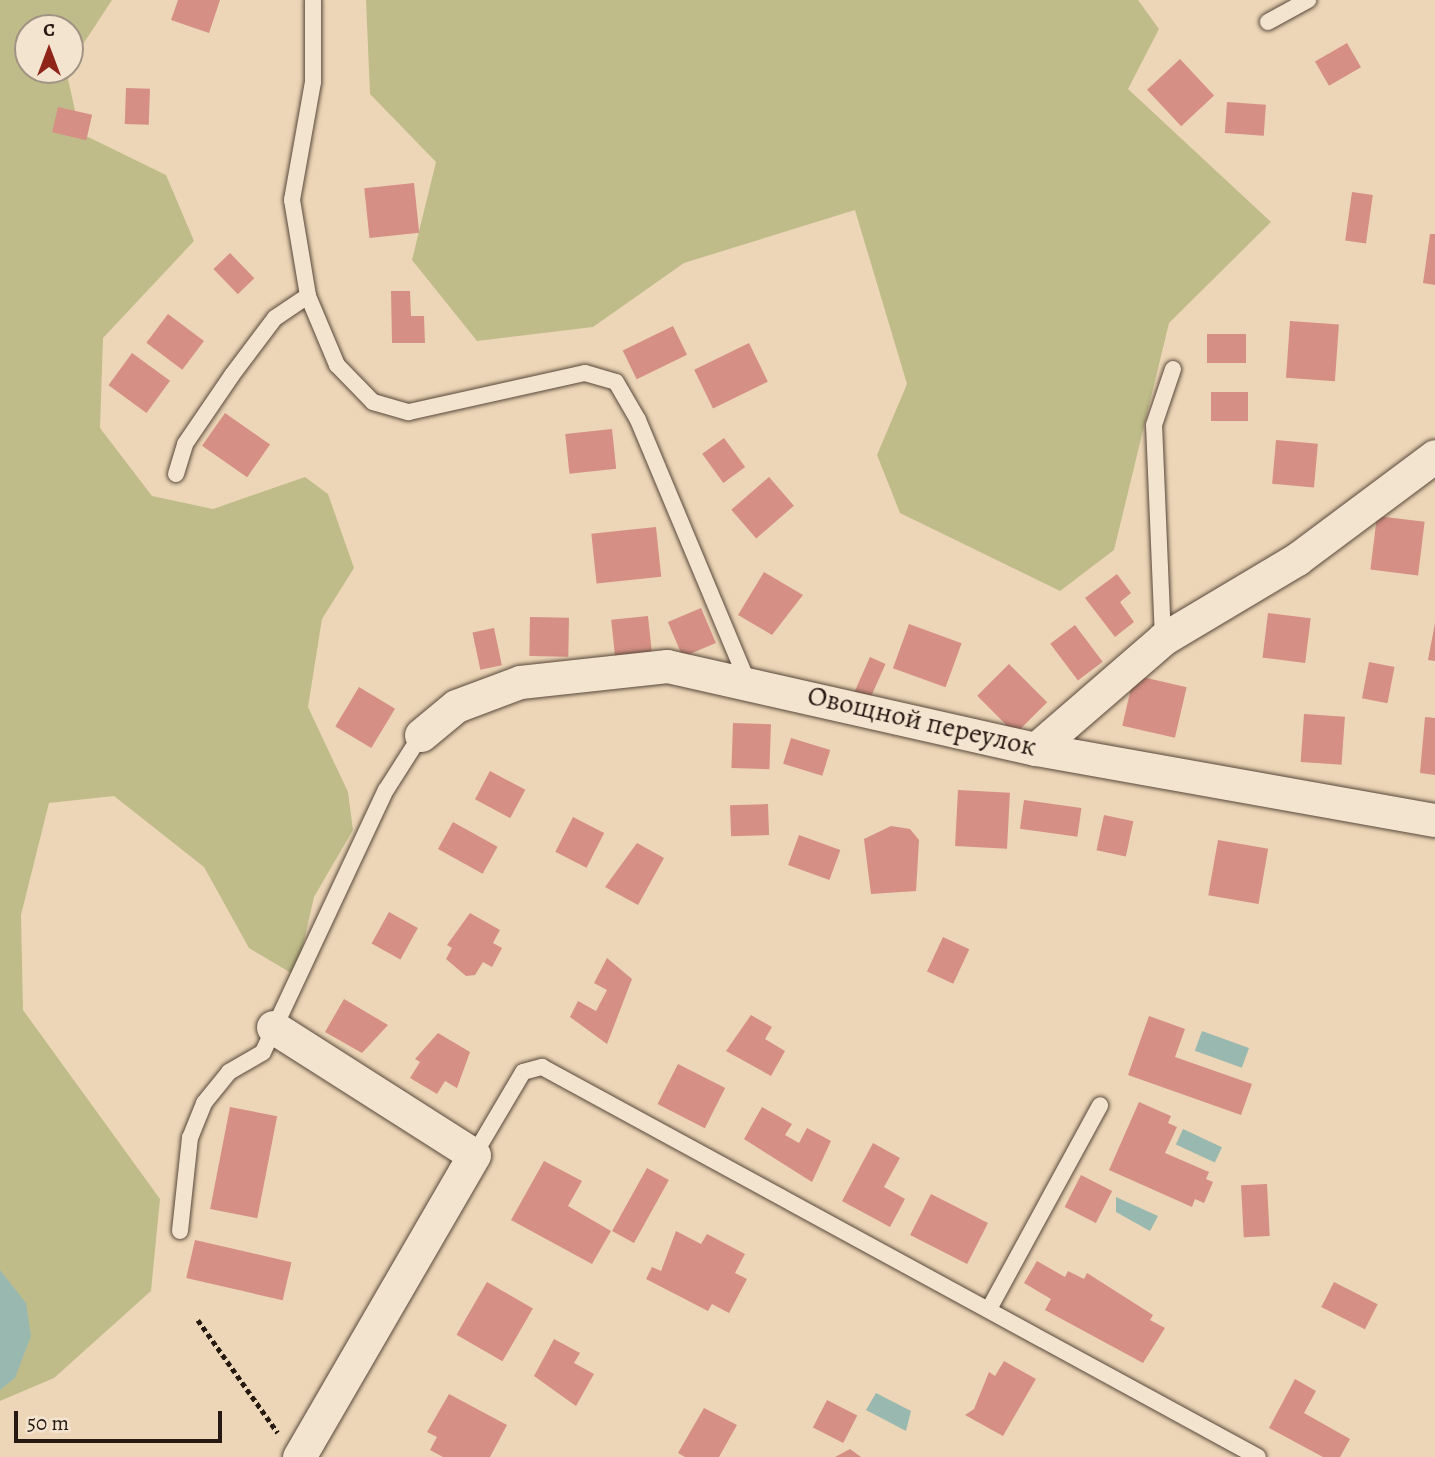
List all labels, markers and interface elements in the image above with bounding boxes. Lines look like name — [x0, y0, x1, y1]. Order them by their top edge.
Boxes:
north arrow — [14, 14, 84, 84]
text: С — [43, 17, 55, 43]
street label: Овощной переулок — [804, 678, 1040, 764]
scale bar — [18, 1398, 226, 1442]
text: 50 m — [27, 1409, 69, 1437]

